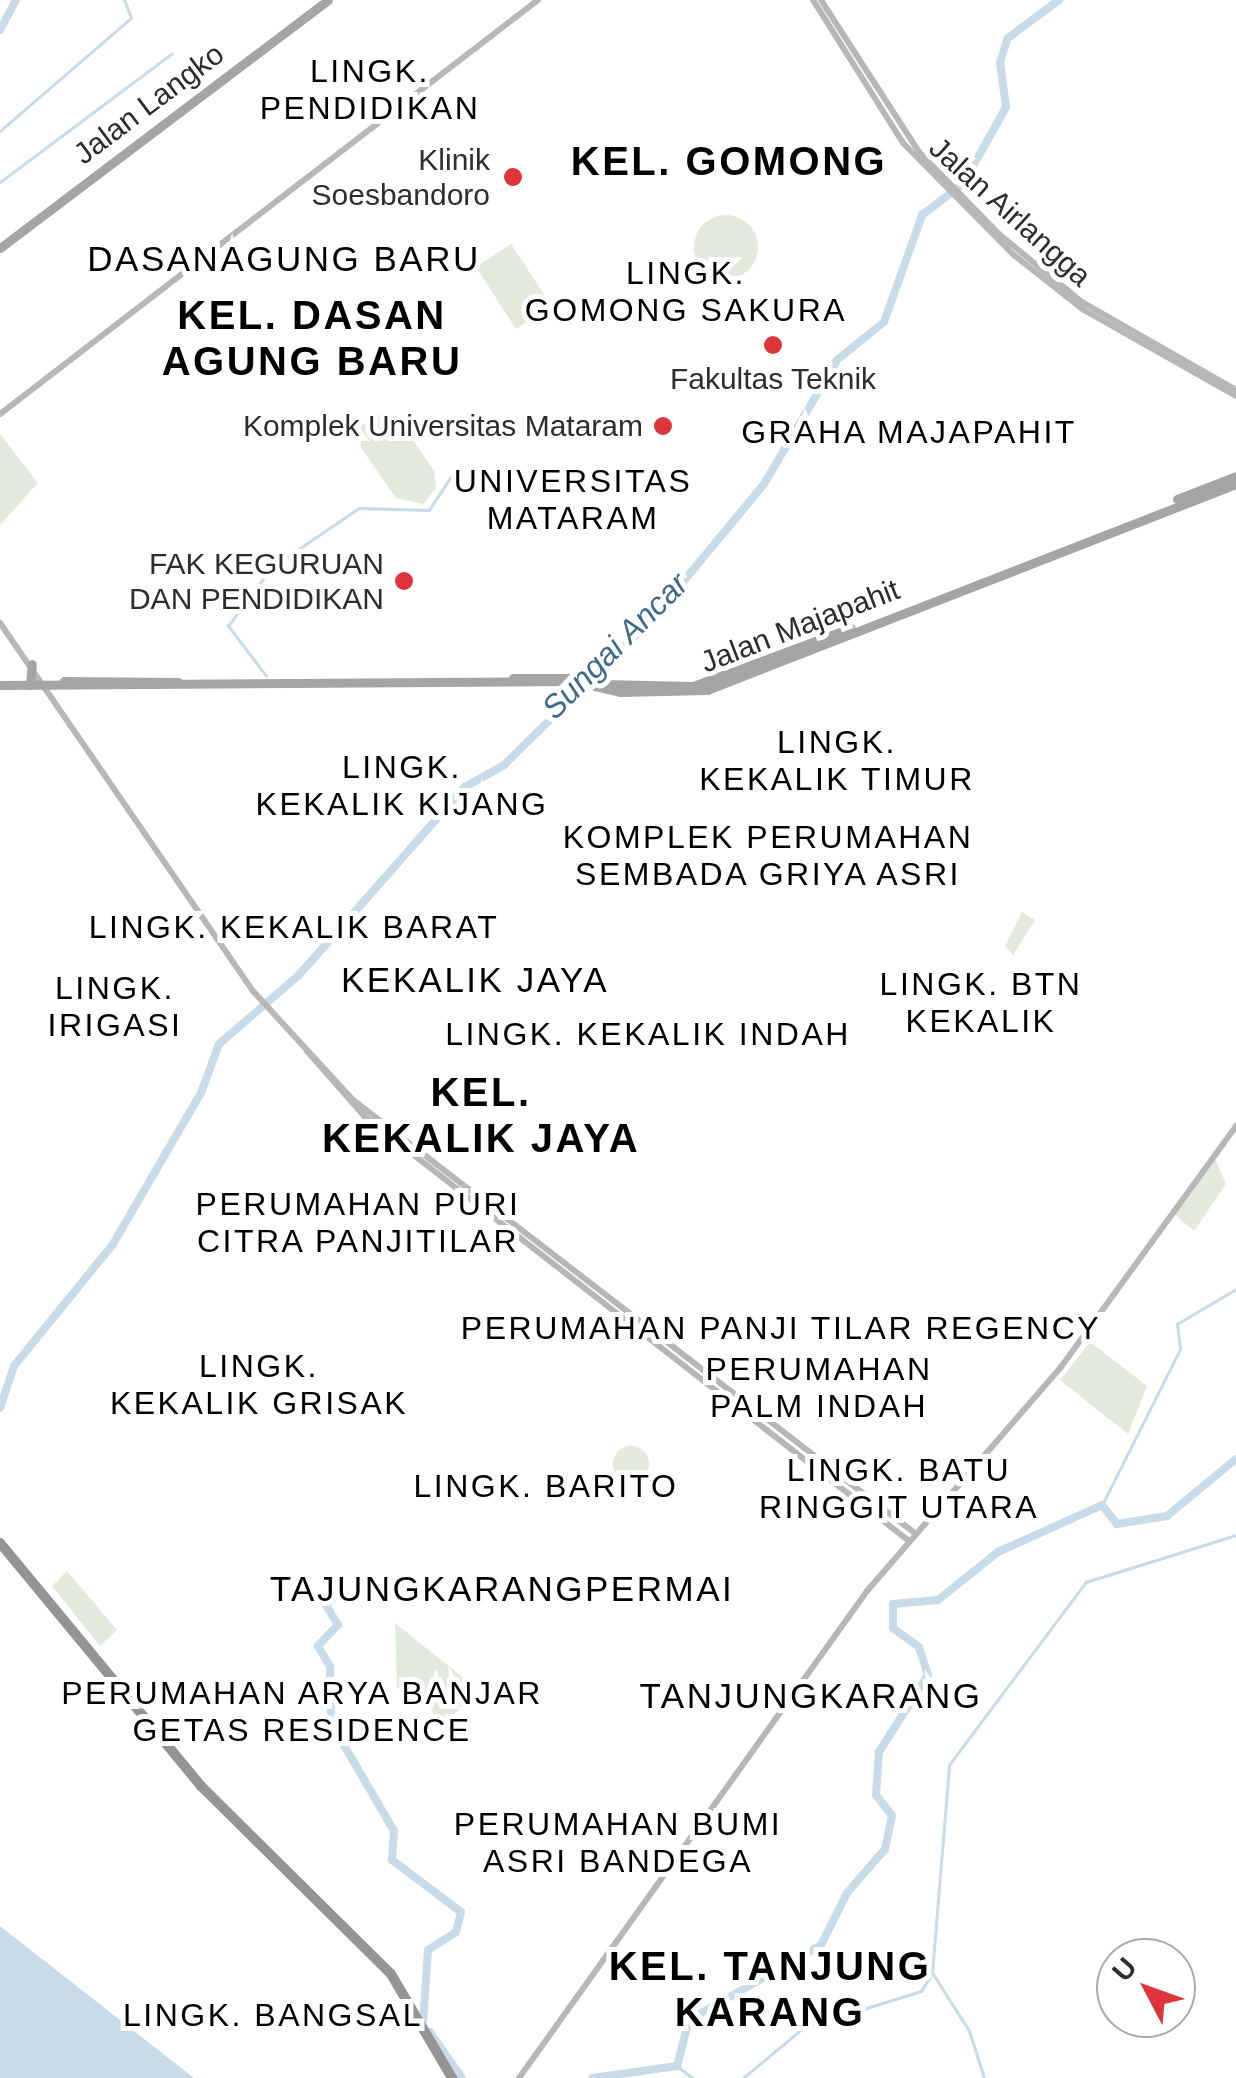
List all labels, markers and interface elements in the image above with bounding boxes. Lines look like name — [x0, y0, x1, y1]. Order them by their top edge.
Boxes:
street label: Jalan Langko — [67, 36, 231, 172]
district label: LINGK. PENDIDIKAN — [260, 53, 480, 128]
street label: Jalan Airlangga — [921, 129, 1099, 295]
district label: KEL. GOMONG — [571, 137, 887, 185]
place label: Klinik Soesbandoro — [312, 142, 490, 212]
marker: Klinik Soesbandoro — [500, 164, 526, 190]
district label: DASANAGUNG BARU — [87, 238, 481, 280]
district label: LINGK. GOMONG SAKURA — [525, 255, 847, 330]
district label: KEL. DASAN AGUNG BARU — [162, 291, 462, 385]
marker: Fakultas Teknik — [762, 334, 784, 356]
place label: Fakultas Teknik — [670, 361, 876, 397]
place label: Komplek Universitas Mataram — [243, 408, 643, 444]
district label: GRAHA MAJAPAHIT — [740, 413, 1078, 451]
marker: Komplek Universitas Mataram — [652, 415, 674, 437]
district label: UNIVERSITAS MATARAM — [454, 463, 692, 538]
place label: FAK KEGURUAN DAN PENDIDIKAN — [129, 546, 384, 616]
water label: Sungai Ancar — [533, 564, 697, 728]
marker: FAK KEGURUAN DAN PENDIDIKAN — [393, 570, 415, 592]
street label: Jalan Majapahit — [695, 572, 905, 680]
district label: LINGK. KEKALIK TIMUR — [699, 724, 975, 799]
district label: LINGK. KEKALIK KIJANG — [256, 749, 548, 824]
district label: KOMPLEK PERUMAHAN SEMBADA GRIYA ASRI — [563, 819, 973, 894]
district label: LINGK. KEKALIK BARAT — [89, 908, 499, 946]
district label: KEKALIK JAYA — [341, 959, 609, 1001]
district label: LINGK. BTN KEKALIK — [880, 966, 1082, 1041]
district label: LINGK. IRIGASI — [48, 970, 182, 1045]
district label: LINGK. KEKALIK INDAH — [445, 1015, 851, 1053]
district label: KEL. KEKALIK JAYA — [322, 1068, 640, 1162]
district label: PERUMAHAN PURI CITRA PANJITILAR — [196, 1186, 520, 1261]
district label: PERUMAHAN PANJI TILAR REGENCY — [461, 1309, 1101, 1347]
district label: LINGK. KEKALIK GRISAK — [110, 1348, 408, 1423]
district label: PERUMAHAN PALM INDAH — [706, 1351, 932, 1426]
district label: LINGK. BATU RINGGIT UTARA — [759, 1452, 1039, 1527]
district label: LINGK. BARITO — [414, 1467, 678, 1505]
district label: TAJUNGKARANGPERMAI — [270, 1568, 734, 1610]
district label: PERUMAHAN ARYA BANJAR GETAS RESIDENCE — [59, 1675, 545, 1750]
district label: TANJUNGKARANG — [640, 1675, 982, 1717]
district label: PERUMAHAN BUMI ASRI BANDEGA — [454, 1806, 782, 1881]
north arrow — [1096, 1938, 1196, 2038]
district label: KEL. TANJUNG KARANG — [609, 1942, 931, 2036]
text: U — [1106, 1952, 1143, 1987]
district label: LINGK. BANGSAL — [123, 1996, 423, 2034]

